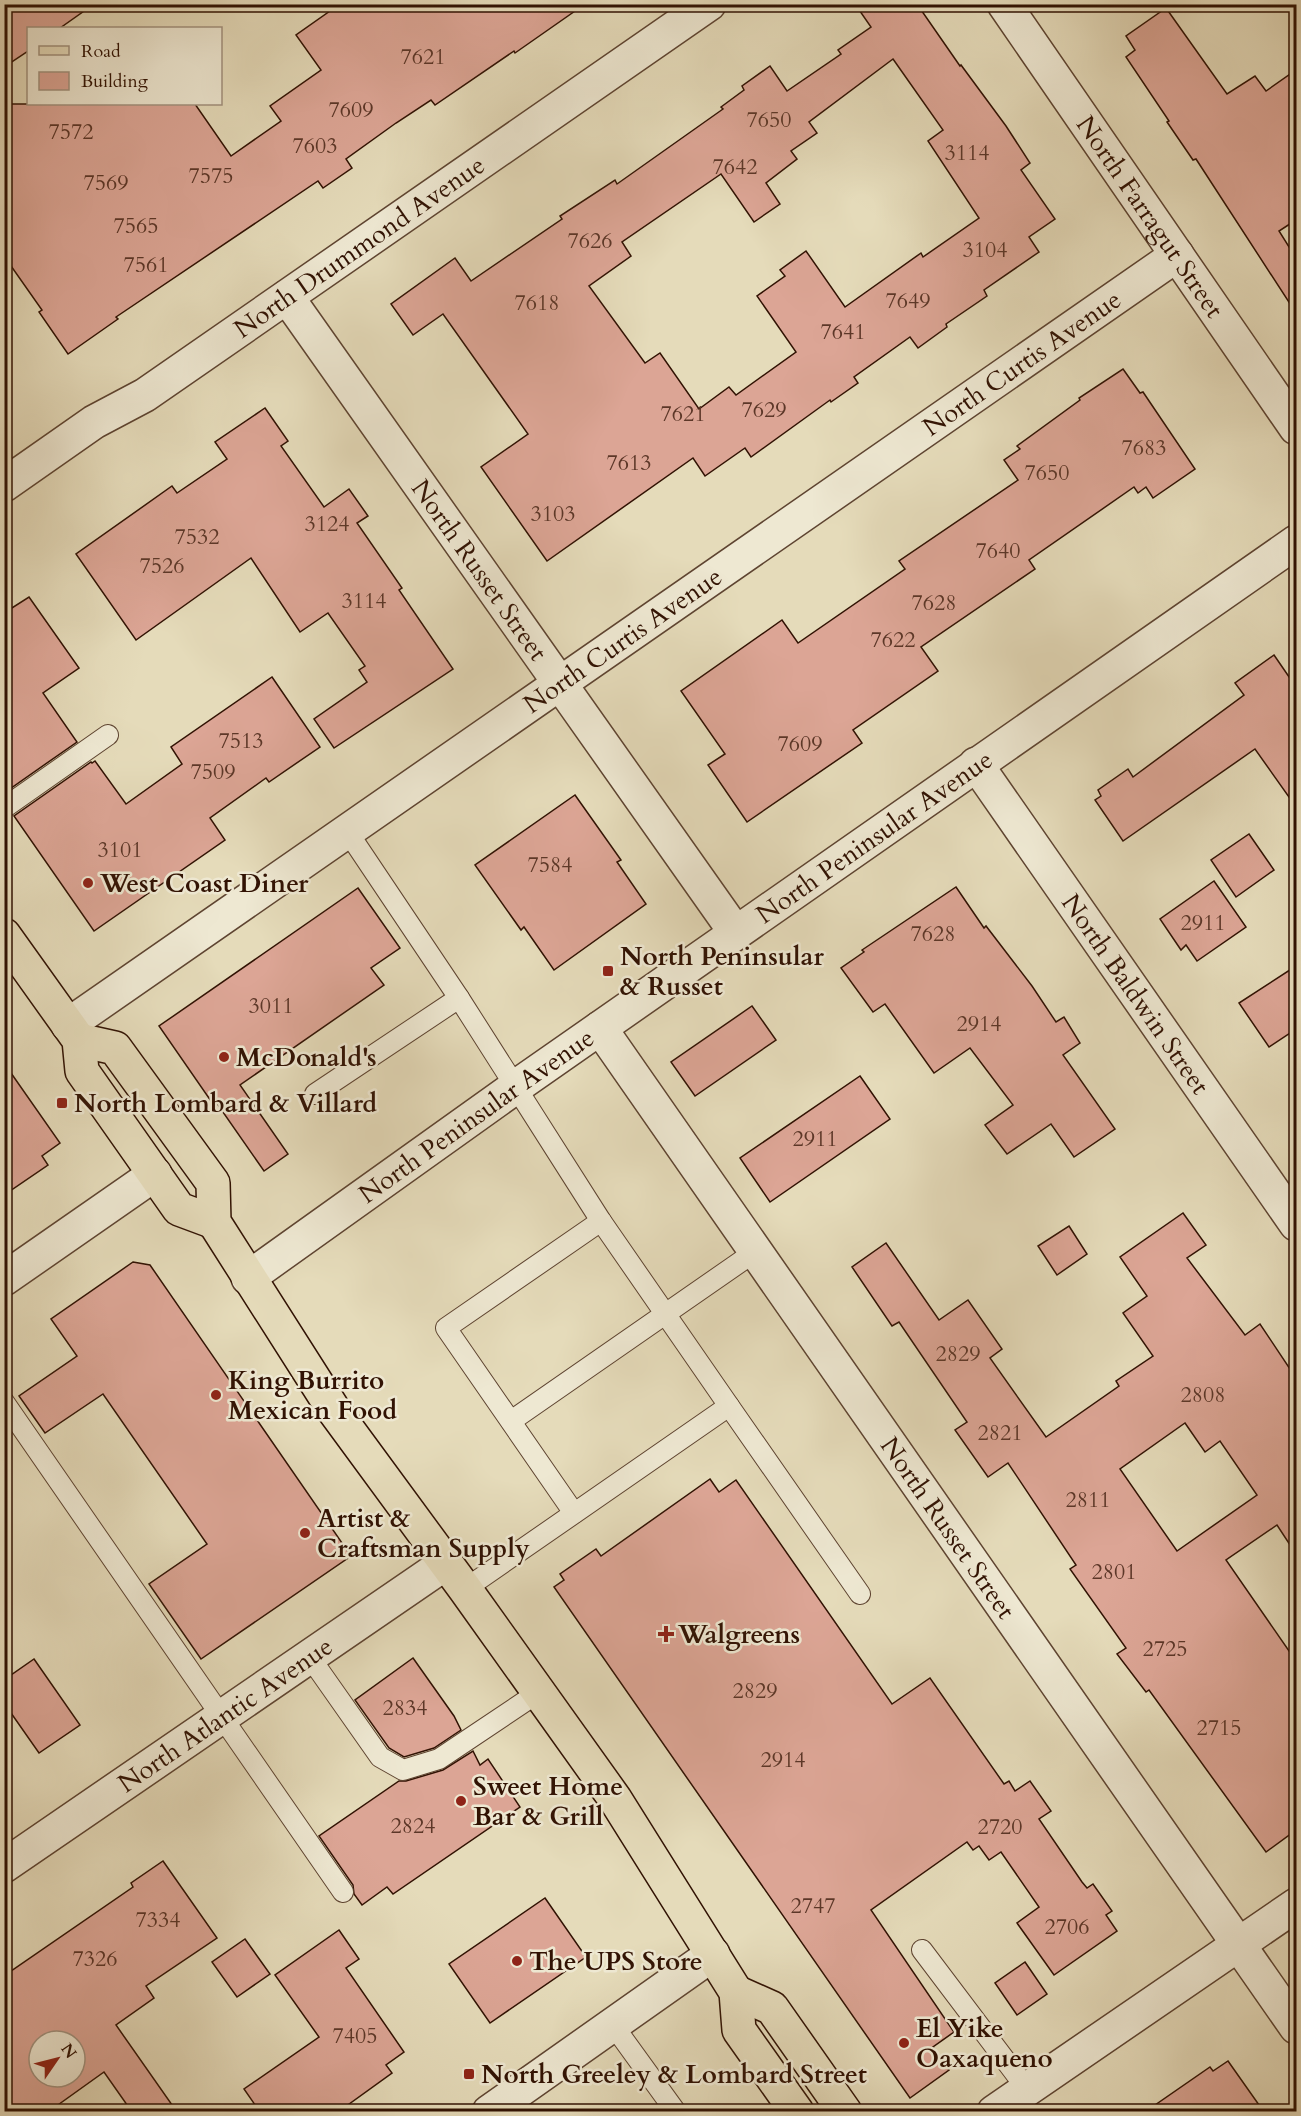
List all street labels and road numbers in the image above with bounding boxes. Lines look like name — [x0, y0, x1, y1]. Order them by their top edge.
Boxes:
street label: North Farragut Street — [1068, 108, 1232, 324]
street label: North Drummond Avenue — [227, 147, 492, 346]
street label: North Curtis Avenue — [915, 282, 1128, 444]
street label: North Russet Street — [403, 472, 556, 668]
street label: North Curtis Avenue — [516, 559, 729, 721]
street label: North Peninsular Avenue — [749, 742, 999, 931]
street label: North Baldwin Street — [1054, 887, 1218, 1101]
street label: North Peninsular Avenue — [351, 1020, 601, 1211]
street label: North Russet Street — [872, 1430, 1024, 1626]
street label: North Atlantic Avenue — [111, 1628, 339, 1801]

